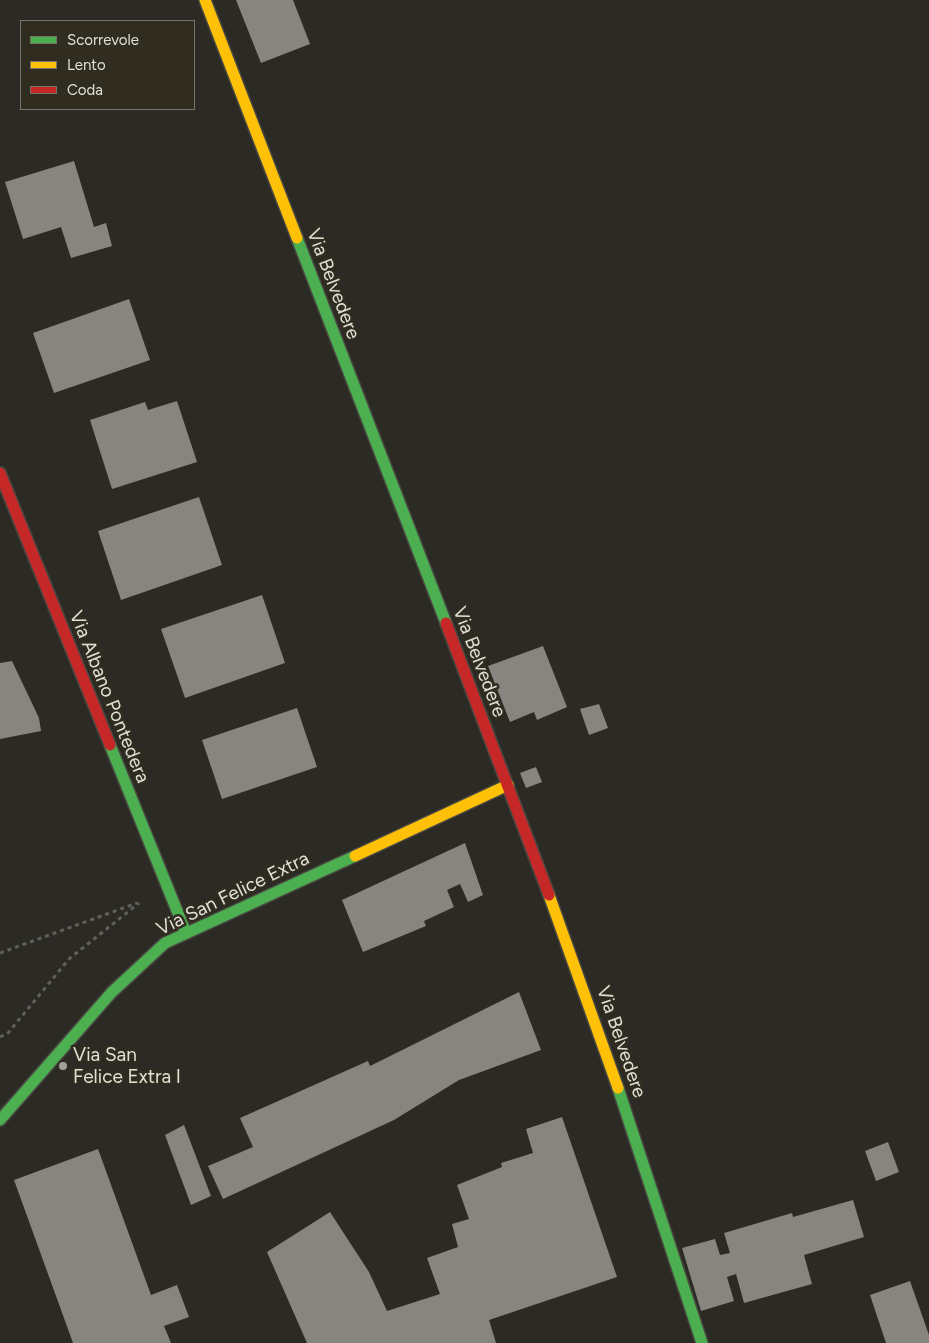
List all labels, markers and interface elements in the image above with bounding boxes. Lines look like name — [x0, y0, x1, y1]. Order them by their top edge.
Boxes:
legend — [20, 20, 195, 110]
text: Scorrevole — [67, 31, 139, 49]
text: Lento — [67, 56, 106, 74]
text: Coda — [67, 81, 103, 99]
street label: Via Belvedere — [301, 226, 365, 342]
street label: Via Belvedere — [447, 604, 511, 720]
street label: Via Albano Pontedera — [64, 608, 154, 786]
street label: Via San Felice Extra — [153, 847, 313, 941]
street label: Via Belvedere — [591, 983, 651, 1101]
place label: Via San Felice Extra I — [73, 1044, 181, 1088]
marker: Via San Felice Extra I — [57, 1060, 69, 1072]

